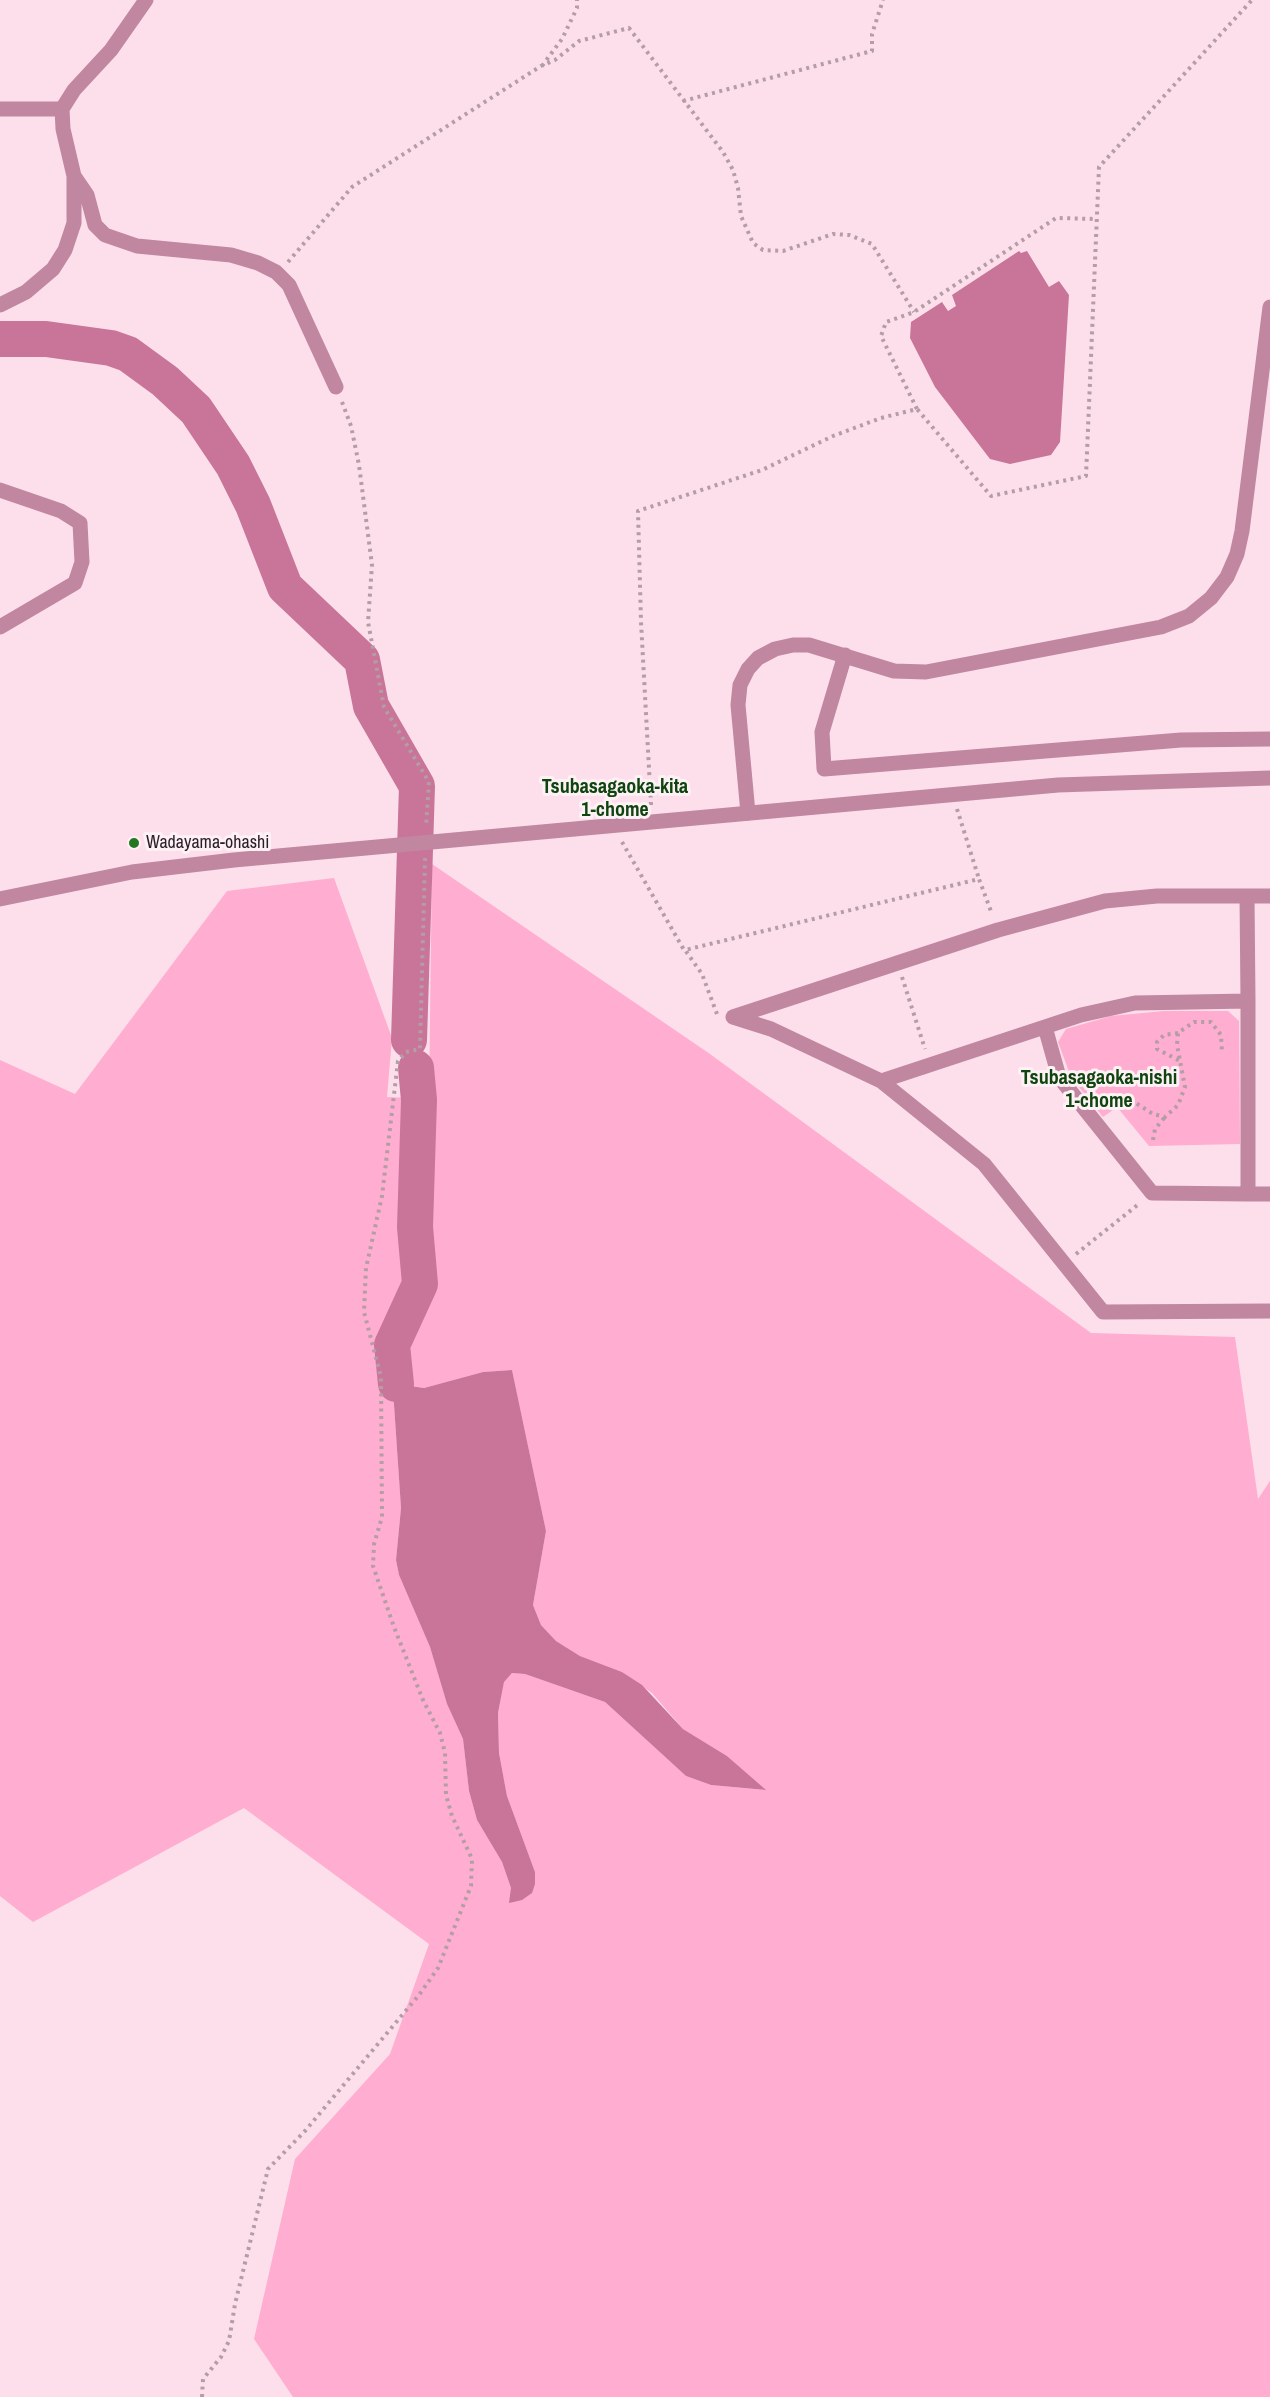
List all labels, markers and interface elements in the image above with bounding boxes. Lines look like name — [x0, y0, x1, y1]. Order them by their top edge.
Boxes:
district label: Tsubasagaoka-kita 1-chome — [542, 776, 688, 823]
place label: Wadayama-ohashi — [146, 832, 269, 854]
marker: Wadayama-ohashi — [127, 836, 141, 850]
district label: Tsubasagaoka-nishi 1-chome — [1021, 1067, 1177, 1114]

